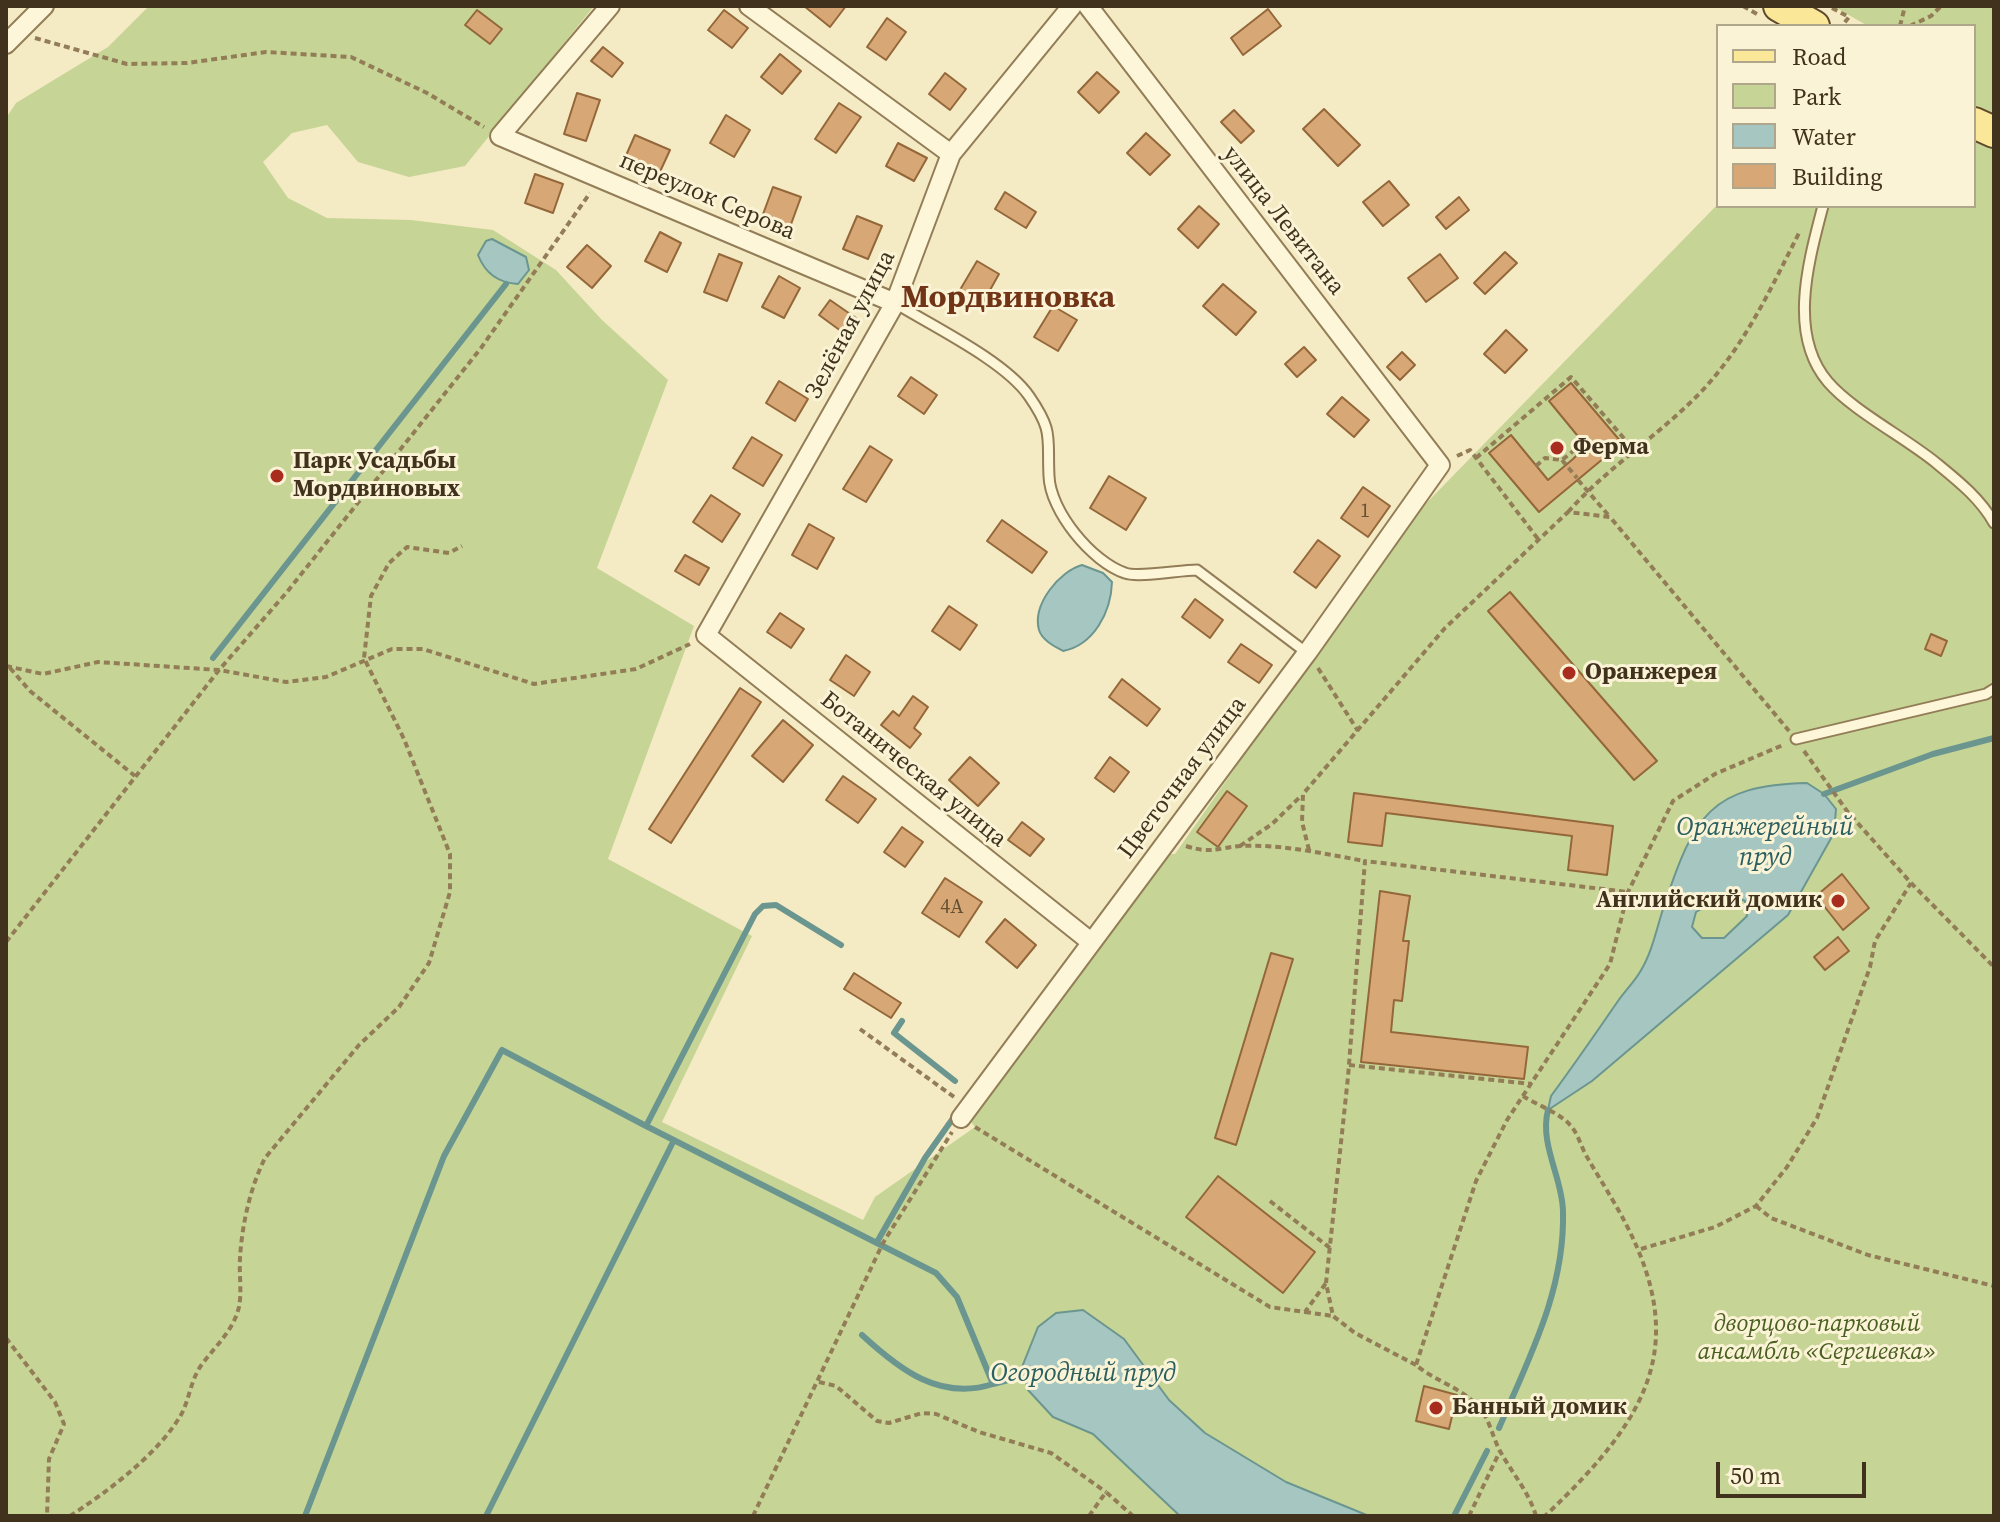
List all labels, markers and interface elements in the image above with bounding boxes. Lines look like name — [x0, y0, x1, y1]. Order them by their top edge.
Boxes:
legend — [1716, 24, 1976, 208]
text: Road — [1792, 40, 1846, 73]
text: Park — [1792, 80, 1841, 113]
text: Water — [1792, 120, 1856, 153]
street label: улица Левитана — [1216, 141, 1350, 301]
street label: переулок Серова — [615, 147, 799, 247]
text: Building — [1792, 160, 1883, 193]
street label: Зелёная улица — [800, 246, 902, 404]
district label: Мордвиновка — [901, 280, 1115, 318]
place label: Ферма — [1573, 434, 1649, 462]
marker: Ферма — [1548, 439, 1566, 457]
place label: Парк Усадьбы Мордвиновых — [293, 448, 460, 504]
marker: Парк Усадьбы Мордвиновых — [268, 467, 286, 485]
house number: 1 — [1360, 500, 1370, 524]
place label: Оранжерея — [1585, 659, 1717, 687]
marker: Оранжерея — [1560, 664, 1578, 682]
street label: Ботаническая улица — [814, 686, 1012, 854]
street label: Цветочная улица — [1113, 691, 1253, 865]
water label: Оранжерейный пруд — [1676, 812, 1854, 874]
place label: Английский домик — [1596, 887, 1822, 915]
marker: Английский домик — [1829, 892, 1847, 910]
house number: 4А — [940, 896, 964, 920]
park label: дворцово-парковый ансамбль «Сергиевка» — [1698, 1311, 1936, 1367]
water label: Огородный пруд — [990, 1358, 1176, 1390]
place label: Банный домик — [1452, 1394, 1627, 1422]
marker: Банный домик — [1427, 1399, 1445, 1417]
scale bar — [1720, 1446, 1870, 1496]
text: 50 m — [1730, 1459, 1781, 1492]

